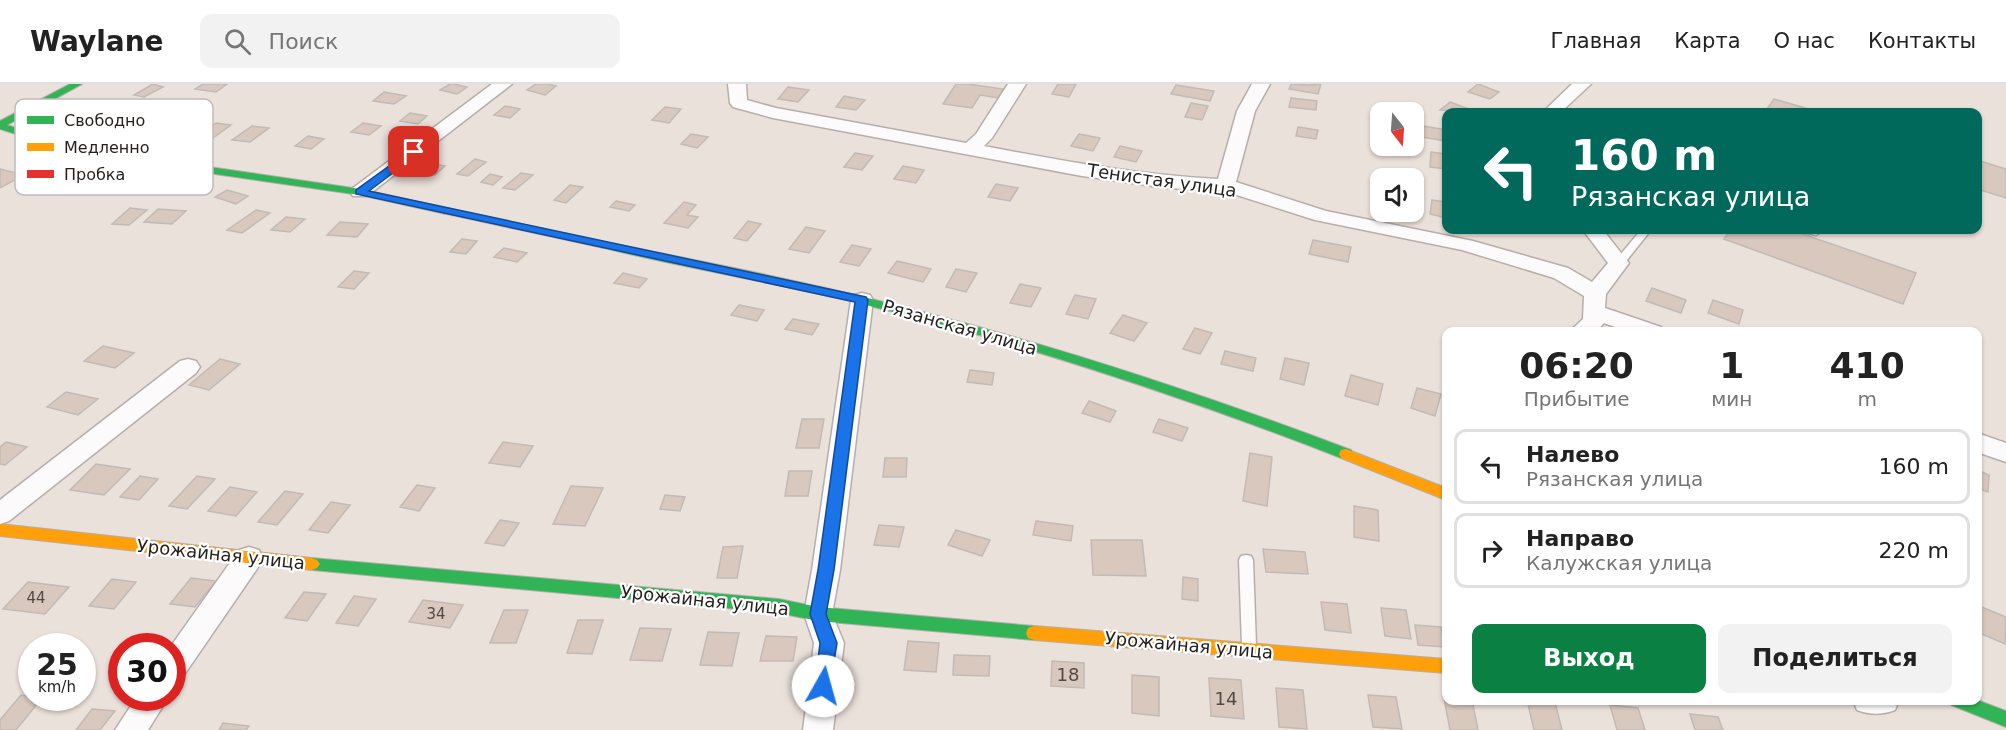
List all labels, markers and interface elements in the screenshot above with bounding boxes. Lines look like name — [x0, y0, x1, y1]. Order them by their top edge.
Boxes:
search box — [200, 14, 620, 68]
text: Waylane — [30, 25, 164, 58]
icon: search — [221, 25, 254, 58]
text: Поиск — [269, 29, 338, 54]
text: Главная — [1551, 29, 1641, 53]
text: Карта — [1674, 29, 1741, 53]
text: О нас — [1774, 29, 1835, 53]
text: Контакты — [1868, 29, 1976, 53]
legend — [15, 99, 213, 195]
north arrow — [1370, 102, 1424, 156]
map controls — [1370, 102, 1424, 222]
text: Свободно — [64, 111, 145, 130]
pin — [388, 126, 439, 177]
text: 160 m — [1571, 131, 1717, 180]
icon: left — [1472, 132, 1550, 210]
icon: arrive — [397, 135, 430, 168]
text: Медленно — [64, 138, 150, 157]
street label: Тенистая улица — [1085, 159, 1238, 201]
text: Пробка — [64, 165, 125, 184]
button: sound — [1370, 168, 1424, 222]
text: Рязанская улица — [1571, 181, 1810, 212]
street label: Рязанская улица — [880, 295, 1040, 359]
text: 06:20 — [1519, 345, 1634, 386]
text: 1 — [1719, 345, 1744, 386]
text: 410 — [1830, 345, 1905, 386]
text: Прибытие — [1524, 387, 1629, 411]
text: мин — [1711, 387, 1752, 411]
text: m — [1857, 387, 1877, 411]
text: Налево — [1526, 442, 1619, 467]
icon: left — [1475, 450, 1508, 483]
text: 160 m — [1879, 454, 1949, 479]
text: Рязанская улица — [1526, 467, 1703, 491]
text: Направо — [1526, 526, 1634, 551]
icon: right — [1475, 534, 1508, 567]
street label: Урожайная улица — [136, 535, 306, 573]
text: 220 m — [1879, 538, 1949, 563]
text: Калужская улица — [1526, 551, 1712, 575]
street label: Урожайная улица — [620, 581, 790, 619]
house number: 44 — [26, 589, 46, 607]
house number: 34 — [426, 605, 446, 623]
button: Выход — [1472, 624, 1706, 693]
button: Поделиться — [1718, 624, 1952, 693]
street label: Урожайная улица — [1104, 627, 1274, 663]
speed limit sign: 30 — [108, 633, 186, 711]
text: 25 — [36, 647, 78, 682]
position arrow — [791, 654, 855, 718]
house number: 18 — [1057, 664, 1079, 685]
text: km/h — [38, 678, 76, 696]
house number: 14 — [1215, 688, 1237, 709]

